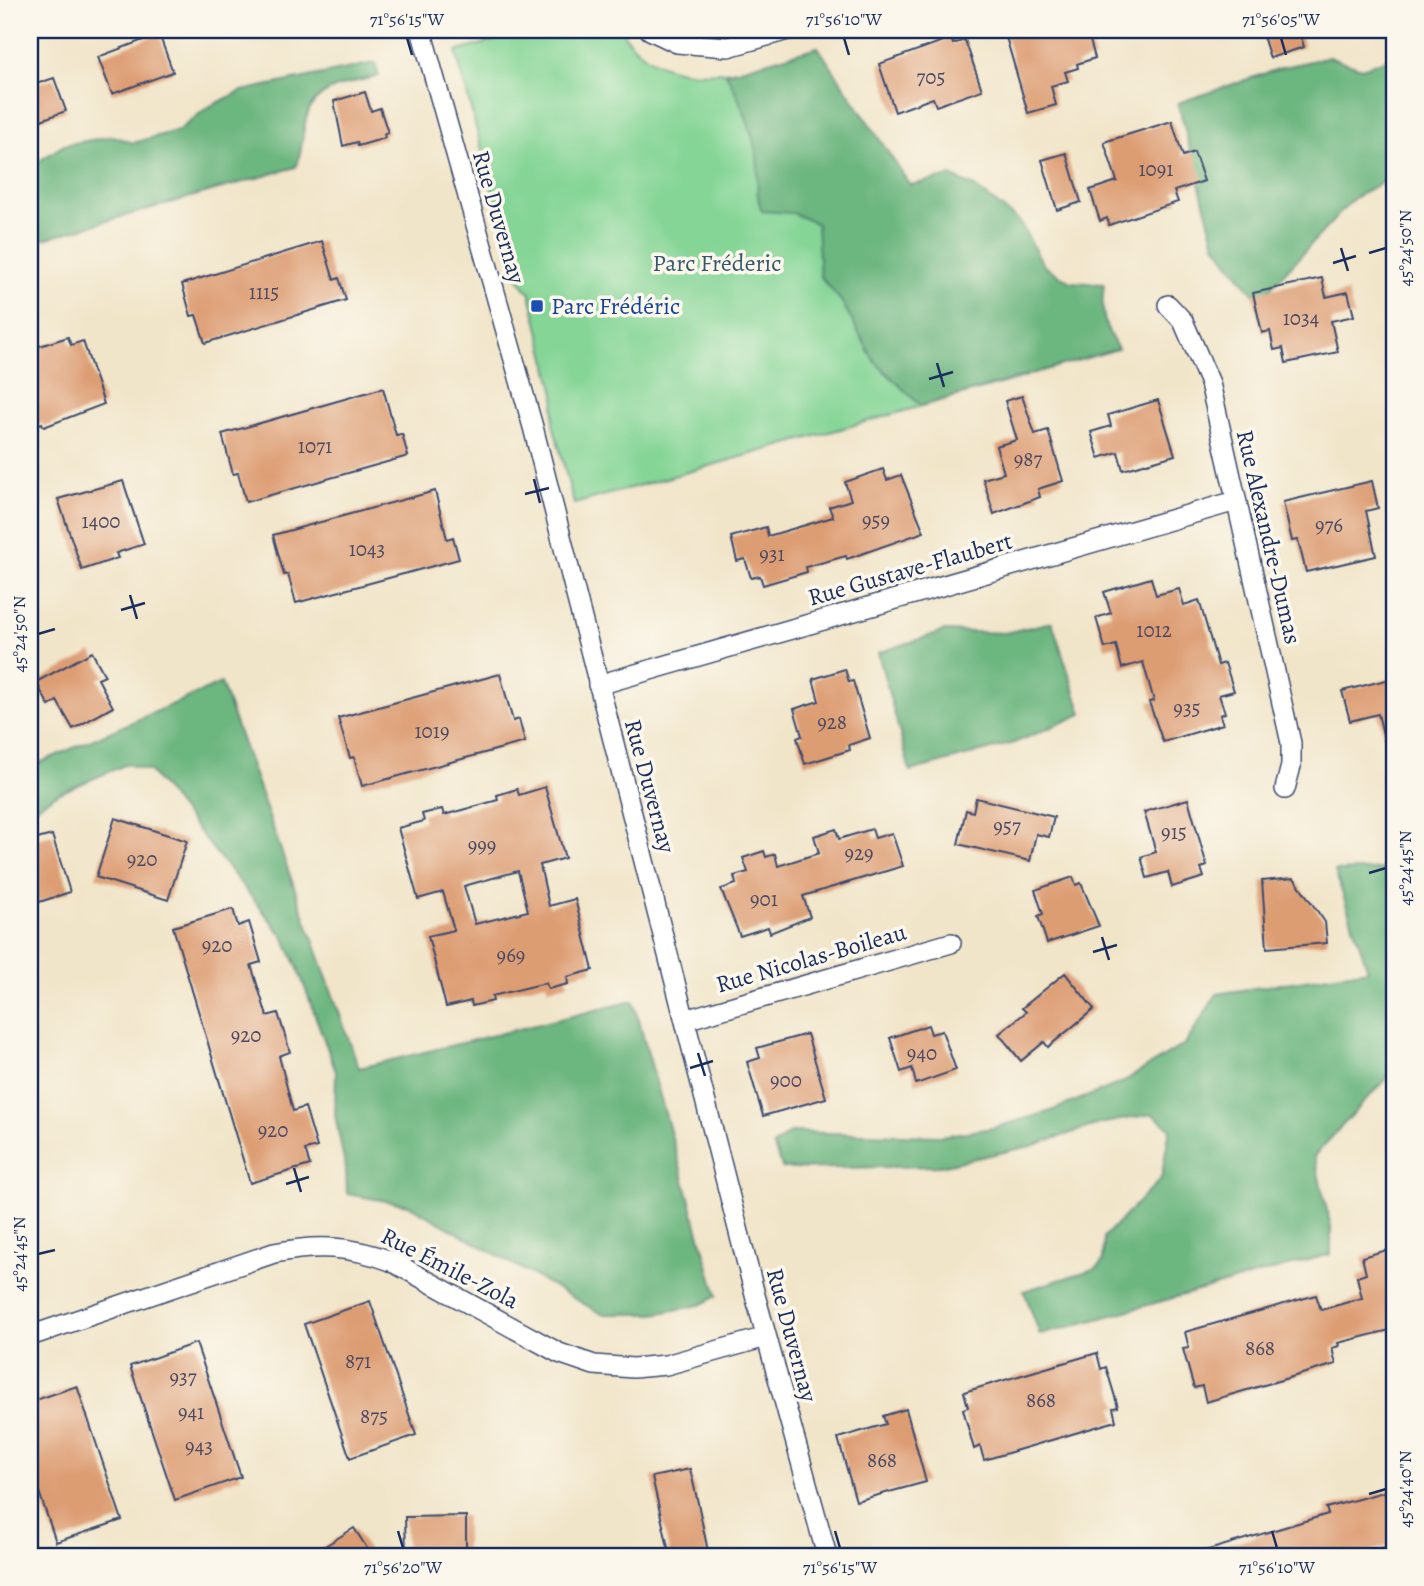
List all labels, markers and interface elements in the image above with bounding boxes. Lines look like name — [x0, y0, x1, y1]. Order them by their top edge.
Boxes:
text: 71°56'15"W — [370, 7, 444, 31]
text: 71°56'10"W — [806, 7, 882, 31]
text: 71°56'05"W — [1242, 7, 1320, 31]
house number: 705 — [916, 63, 946, 91]
street label: Rue Duvernay — [465, 147, 533, 288]
house number: 1091 — [1138, 155, 1174, 183]
text: 45°24'50"N — [1393, 210, 1417, 286]
park label: Parc Fréderic — [652, 247, 782, 279]
house number: 1115 — [249, 278, 279, 306]
place label: Parc Frédéric — [551, 290, 680, 322]
marker: Parc Frédéric — [529, 298, 545, 314]
house number: 1034 — [1283, 304, 1319, 332]
street label: Rue Alexandre-Dumas — [1229, 427, 1309, 647]
house number: 1071 — [298, 432, 332, 460]
house number: 987 — [1014, 445, 1042, 473]
house number: 959 — [862, 506, 890, 534]
house number: 1400 — [81, 507, 121, 535]
house number: 976 — [1315, 511, 1343, 539]
street label: Rue Gustave-Flaubert — [804, 525, 1016, 613]
house number: 1043 — [349, 535, 385, 563]
house number: 931 — [759, 540, 785, 568]
text: 45°24'50"N — [7, 596, 31, 672]
house number: 1012 — [1136, 616, 1172, 644]
house number: 935 — [1173, 694, 1201, 722]
house number: 928 — [817, 708, 847, 736]
street label: Rue Duvernay — [617, 716, 683, 857]
house number: 1019 — [414, 717, 450, 745]
house number: 957 — [993, 812, 1021, 840]
house number: 915 — [1161, 818, 1187, 846]
text: 45°24'45"N — [1393, 830, 1417, 906]
house number: 999 — [468, 831, 496, 859]
house number: 929 — [844, 839, 874, 867]
house number: 920 — [127, 845, 157, 873]
house number: 901 — [750, 885, 778, 913]
street label: Rue Nicolas-Boileau — [712, 916, 910, 1000]
house number: 920 — [202, 931, 232, 959]
house number: 969 — [497, 941, 525, 969]
house number: 920 — [231, 1021, 261, 1049]
house number: 940 — [907, 1039, 937, 1067]
house number: 900 — [770, 1066, 802, 1094]
house number: 920 — [258, 1116, 288, 1144]
text: 45°24'45"N — [7, 1216, 31, 1292]
street label: Rue Émile-Zola — [376, 1220, 525, 1317]
street label: Rue Duvernay — [759, 1265, 825, 1406]
house number: 868 — [1245, 1334, 1275, 1362]
house number: 871 — [345, 1347, 371, 1375]
house number: 937 — [169, 1363, 197, 1391]
house number: 868 — [1026, 1386, 1056, 1414]
house number: 941 — [178, 1398, 204, 1426]
house number: 875 — [360, 1402, 388, 1430]
house number: 943 — [185, 1432, 213, 1460]
house number: 868 — [867, 1446, 897, 1474]
text: 45°24'40"N — [1393, 1450, 1417, 1528]
text: 71°56'20"W — [364, 1555, 443, 1579]
text: 71°56'15"W — [803, 1555, 877, 1579]
text: 71°56'10"W — [1239, 1555, 1315, 1579]

